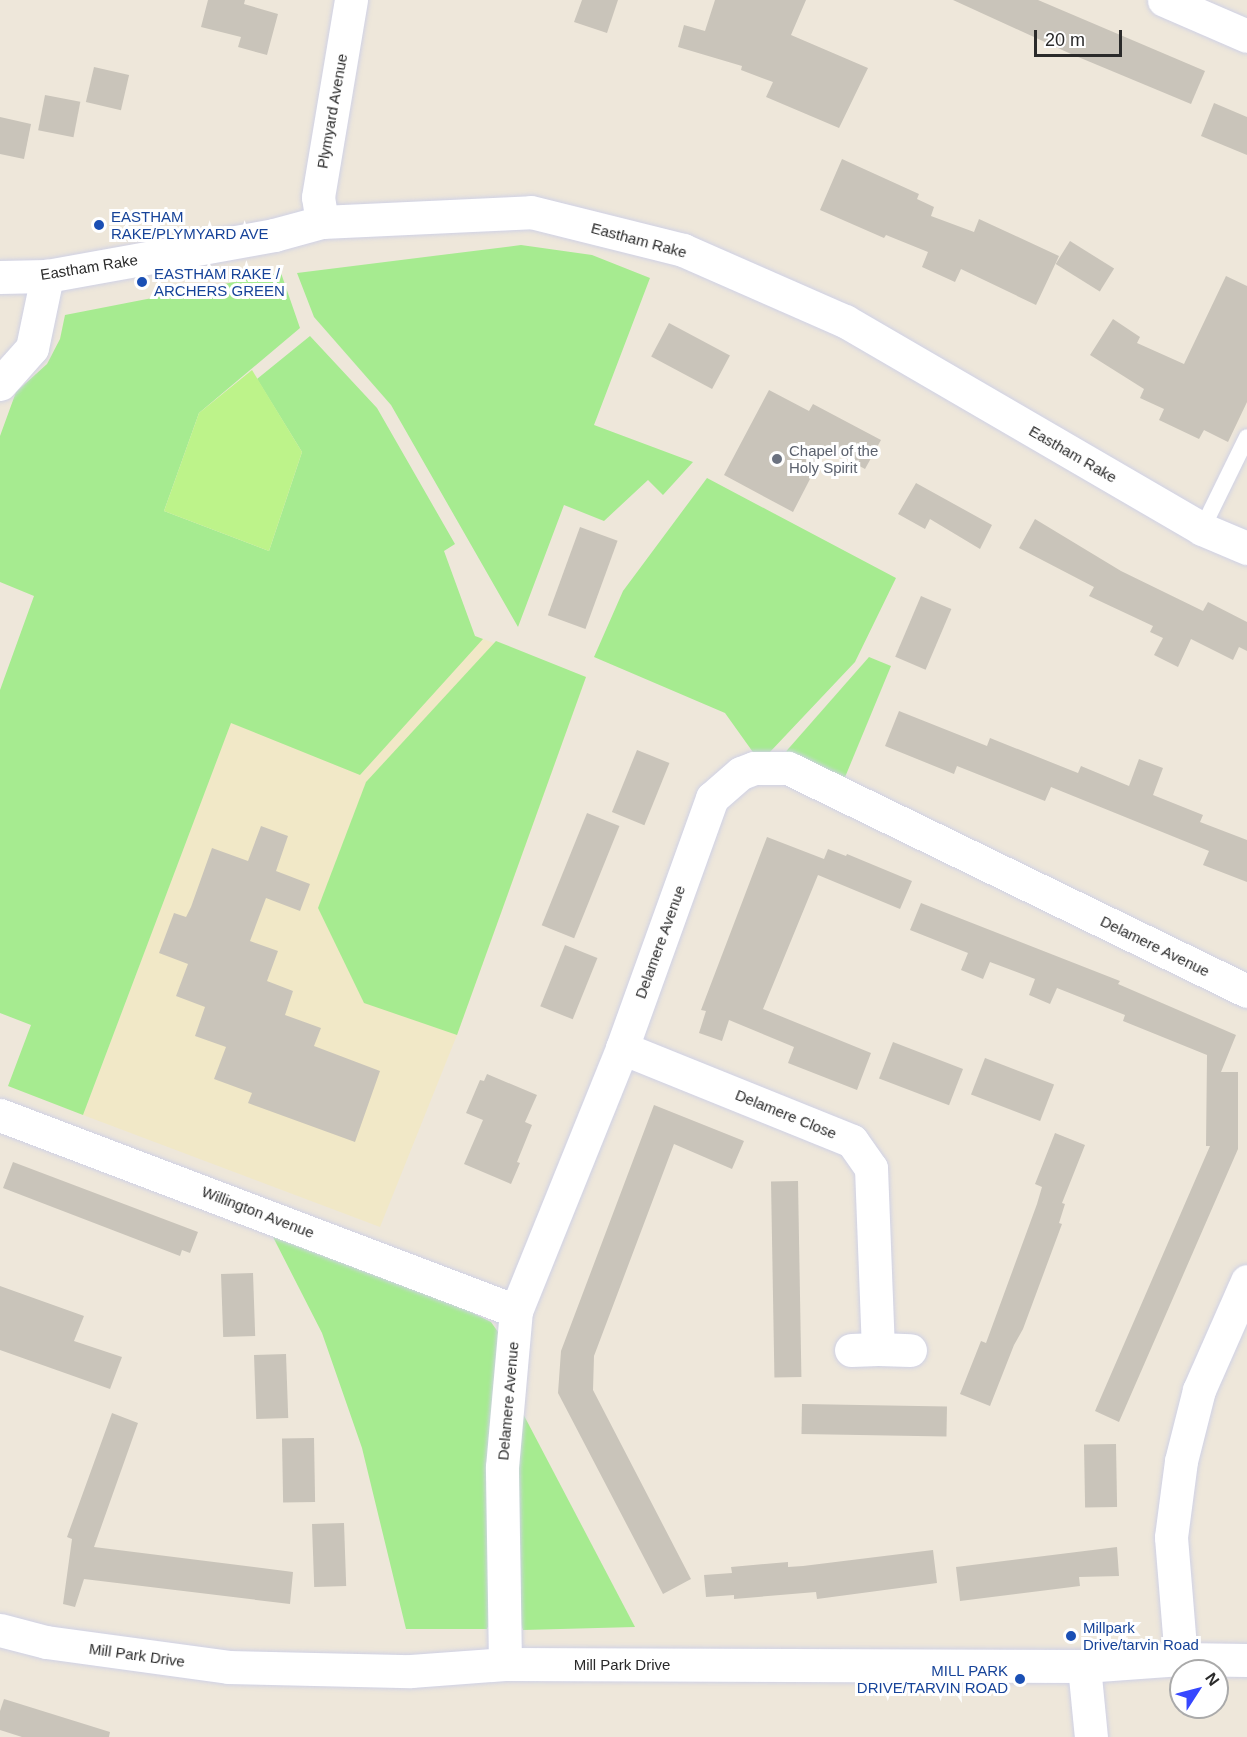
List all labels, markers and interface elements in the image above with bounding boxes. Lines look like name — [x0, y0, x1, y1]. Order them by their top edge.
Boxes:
scale bar — [1037, 18, 1126, 56]
text: 20 m — [1045, 30, 1085, 50]
street label: Plymyard Avenue — [313, 52, 351, 170]
place label: EASTHAM RAKE/PLYMYARD AVE — [111, 207, 269, 242]
marker: EASTHAM RAKE/PLYMYARD AVE — [92, 218, 106, 232]
street label: Eastham Rake — [589, 219, 689, 261]
street label: Eastham Rake — [39, 250, 139, 284]
place label: EASTHAM RAKE / ARCHERS GREEN — [154, 264, 285, 299]
marker: EASTHAM RAKE / ARCHERS GREEN — [135, 275, 149, 289]
street label: Eastham Rake — [1026, 422, 1120, 486]
place label: Chapel of the Holy Spirit — [789, 441, 878, 476]
marker: Chapel of the Holy Spirit — [770, 452, 784, 466]
street label: Delamere Avenue — [631, 883, 689, 1001]
street label: Delamere Avenue — [1097, 912, 1213, 980]
street label: Delamere Close — [733, 1086, 839, 1142]
street label: Willington Avenue — [199, 1182, 317, 1242]
street label: Delamere Avenue — [494, 1341, 522, 1461]
place label: Millpark Drive/tarvin Road — [1083, 1618, 1199, 1653]
marker: Millpark Drive/tarvin Road — [1064, 1629, 1078, 1643]
street label: Mill Park Drive — [88, 1639, 186, 1671]
street label: Mill Park Drive — [574, 1656, 670, 1674]
north arrow — [1169, 1659, 1229, 1719]
place label: MILL PARK DRIVE/TARVIN ROAD — [857, 1661, 1008, 1696]
text: N — [1202, 1670, 1223, 1689]
marker: MILL PARK DRIVE/TARVIN ROAD — [1013, 1672, 1027, 1686]

